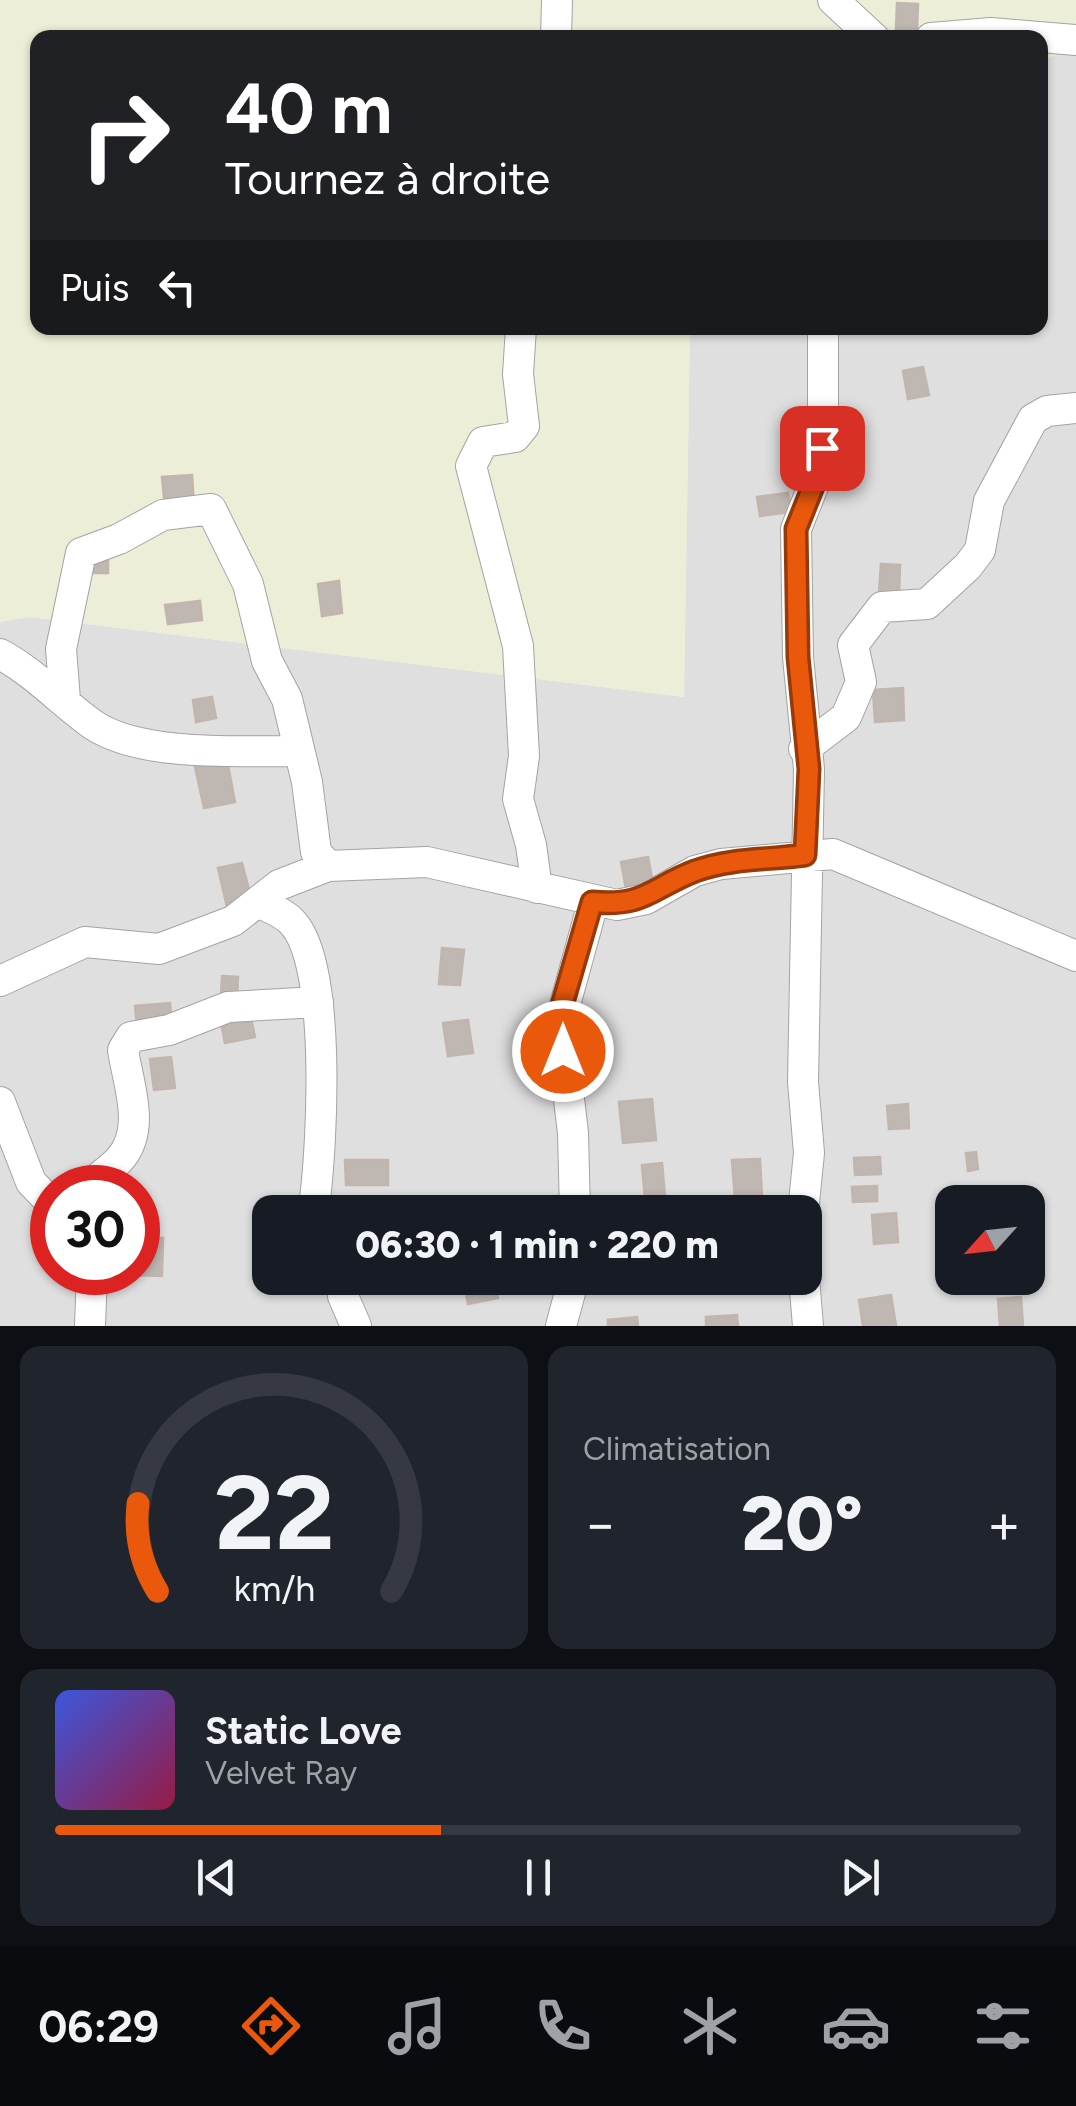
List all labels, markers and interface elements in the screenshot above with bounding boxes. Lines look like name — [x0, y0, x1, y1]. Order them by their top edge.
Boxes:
text: 40 m — [225, 66, 392, 151]
icon: right — [60, 70, 190, 200]
text: Tournez à droite — [225, 151, 550, 205]
icon: left — [150, 260, 205, 315]
text: Puis — [60, 265, 130, 311]
pin — [780, 406, 865, 491]
icon: arrive — [795, 421, 850, 476]
position arrow — [511, 999, 615, 1103]
speed limit sign: 30 — [30, 1165, 160, 1295]
north arrow — [935, 1185, 1045, 1295]
map controls — [935, 1185, 1045, 1295]
text: 06:30 · 1 min · 220 m — [355, 1222, 719, 1268]
text: Climatisation — [583, 1430, 771, 1468]
text: 22 — [214, 1450, 334, 1575]
text: 20° — [741, 1479, 863, 1569]
text: − — [583, 1491, 617, 1557]
text: + — [987, 1491, 1021, 1557]
text: km/h — [233, 1567, 315, 1610]
text: Static Love — [205, 1708, 402, 1754]
text: Velvet Ray — [205, 1754, 357, 1792]
icon: previous — [189, 1850, 244, 1905]
icon: pause — [511, 1850, 566, 1905]
icon: next — [833, 1850, 888, 1905]
icon: directions — [236, 1991, 306, 2061]
icon: music — [382, 1991, 452, 2061]
icon: phone — [528, 1991, 598, 2061]
icon: climate — [675, 1991, 745, 2061]
icon: car — [821, 1991, 891, 2061]
icon: filters — [968, 1991, 1038, 2061]
text: 06:29 — [38, 1999, 159, 2053]

